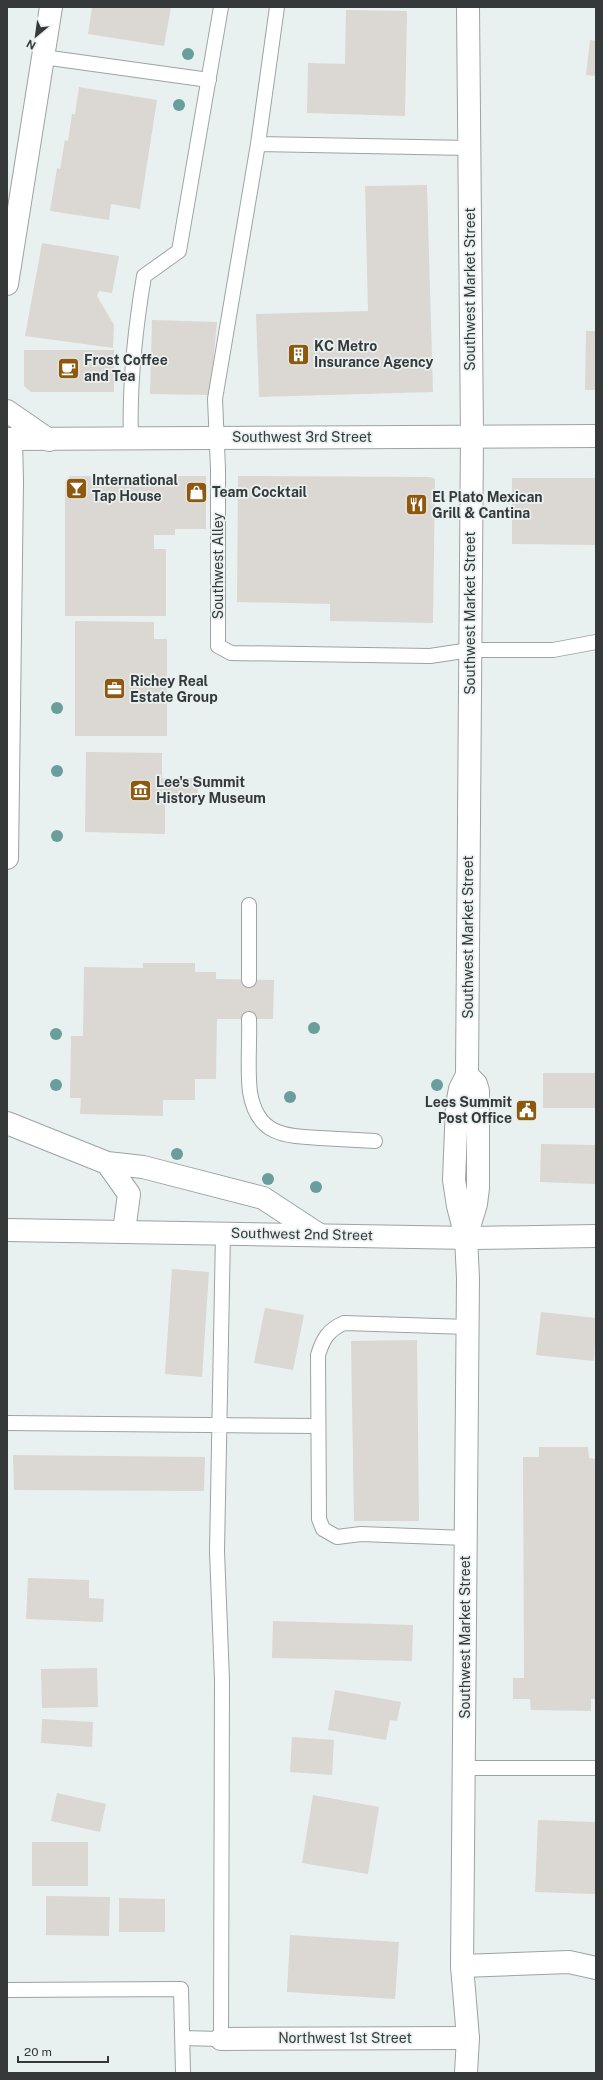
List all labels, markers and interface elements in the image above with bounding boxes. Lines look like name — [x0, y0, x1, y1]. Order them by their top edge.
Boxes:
north arrow — [16, 16, 56, 56]
text: N — [24, 37, 38, 52]
street label: Southwest Market Street — [462, 207, 478, 371]
place label: KC Metro Insurance Agency — [314, 338, 433, 370]
building icon: KC Metro Insurance Agency — [286, 341, 312, 367]
place label: Frost Coffee and Tea — [84, 352, 168, 384]
cafe icon: Frost Coffee and Tea — [56, 355, 82, 381]
street label: Southwest 3rd Street — [232, 429, 372, 445]
place label: International Tap House — [92, 472, 179, 504]
bar icon: International Tap House — [64, 475, 90, 501]
shop icon: Team Cocktail — [184, 479, 210, 505]
place label: Team Cocktail — [212, 484, 308, 500]
place label: El Plato Mexican Grill & Cantina — [432, 489, 543, 521]
restaurant icon: El Plato Mexican Grill & Cantina — [403, 492, 429, 518]
street label: Southwest Alley — [210, 512, 226, 619]
street label: Southwest Market Street — [462, 531, 478, 695]
place label: Richey Real Estate Group — [130, 673, 218, 705]
office icon: Richey Real Estate Group — [102, 676, 128, 702]
place label: Lee's Summit History Museum — [156, 774, 266, 806]
museum icon: Lee's Summit History Museum — [128, 777, 154, 803]
street label: Southwest Market Street — [460, 855, 476, 1019]
place label: Lees Summit Post Office — [425, 1094, 512, 1126]
public building icon: Lees Summit Post Office — [514, 1097, 540, 1123]
street label: Southwest 2nd Street — [231, 1225, 373, 1243]
street label: Southwest Market Street — [457, 1555, 473, 1719]
street label: Northwest 1st Street — [278, 2030, 412, 2046]
scale bar — [18, 2038, 108, 2064]
text: 20 m — [24, 2045, 52, 2059]

